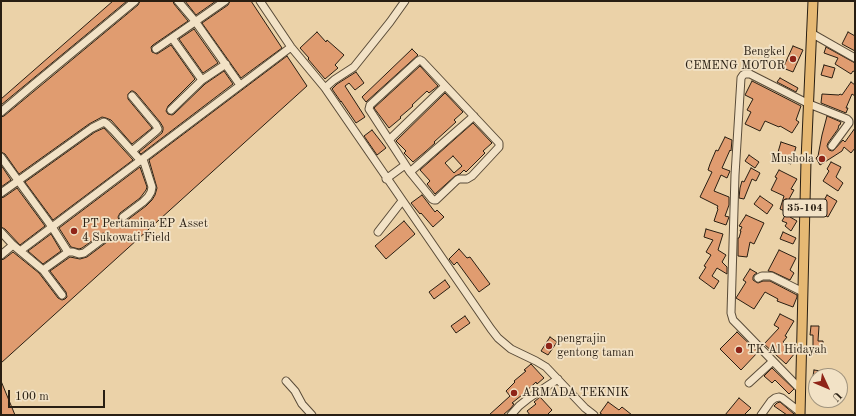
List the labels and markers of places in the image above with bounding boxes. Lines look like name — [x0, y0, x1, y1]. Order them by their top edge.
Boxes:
place label: Bengkel CEMENG MOTOR — [685, 45, 785, 73]
marker: Bengkel CEMENG MOTOR — [788, 54, 798, 64]
place label: Mushola — [771, 152, 814, 166]
marker: Mushola — [817, 154, 827, 164]
place label: PT Pertamina EP Asset 4 Sukowati Field — [82, 217, 208, 245]
marker: PT Pertamina EP Asset 4 Sukowati Field — [69, 226, 79, 236]
place label: pengrajin gentong taman — [557, 332, 634, 360]
marker: pengrajin gentong taman — [544, 341, 554, 351]
place label: TK Al Hidayah — [747, 343, 827, 357]
marker: TK Al Hidayah — [734, 345, 744, 355]
place label: ARMADA TEKNIK — [522, 386, 629, 400]
marker: ARMADA TEKNIK — [509, 388, 519, 398]

